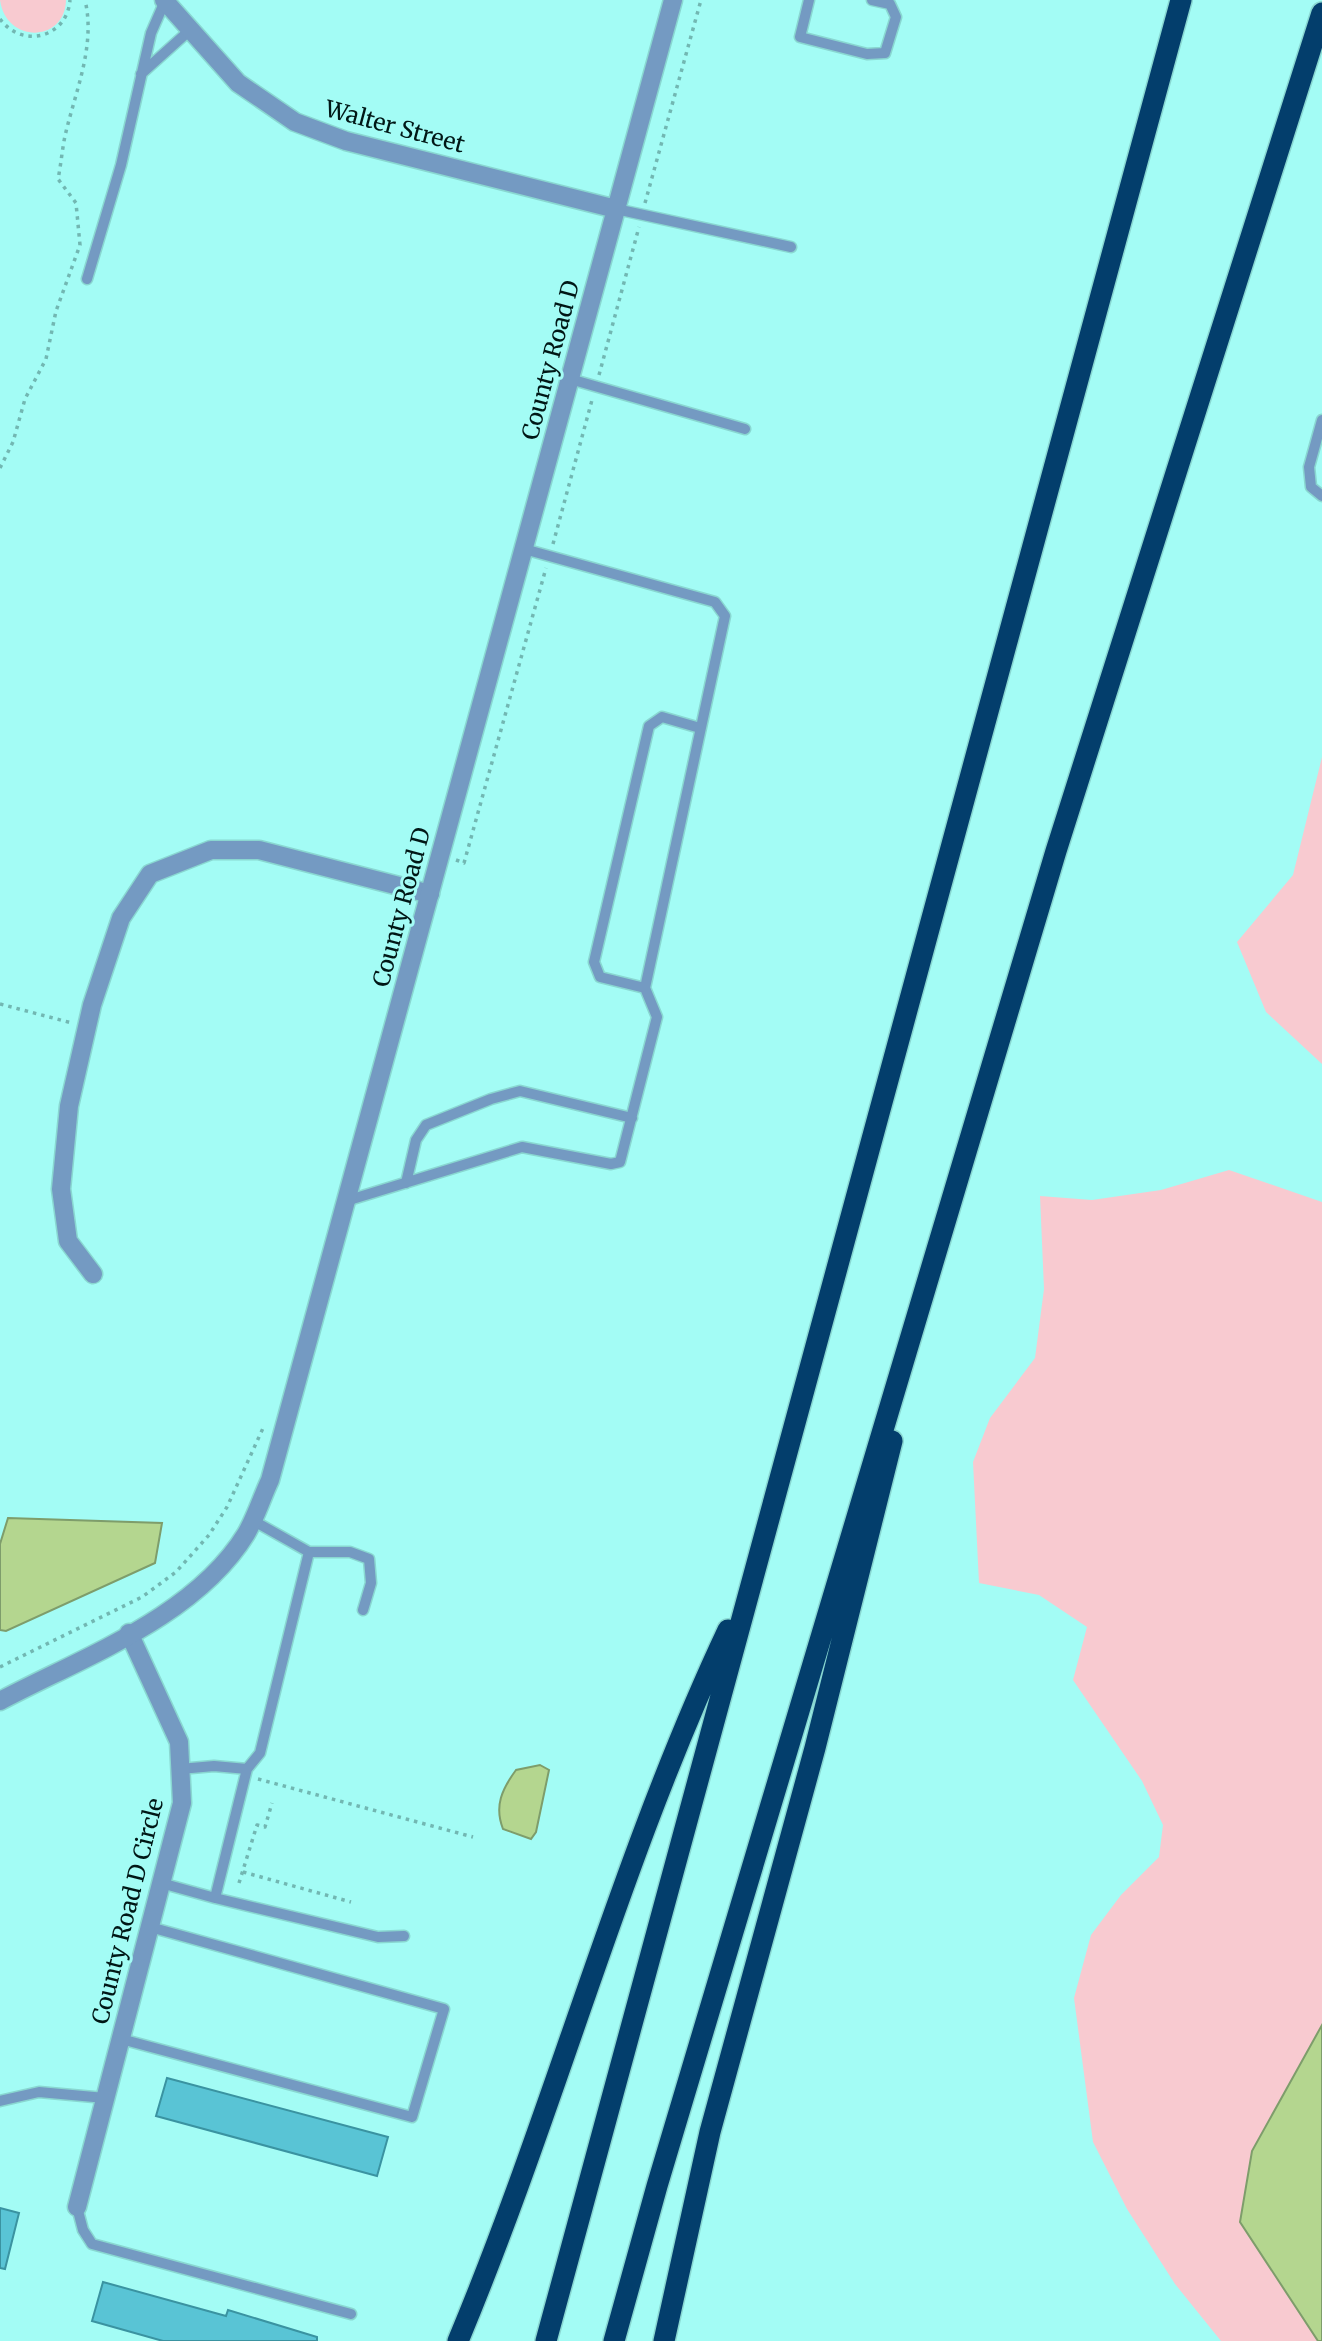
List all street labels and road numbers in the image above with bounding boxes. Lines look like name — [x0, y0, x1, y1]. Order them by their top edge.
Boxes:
street label: Walter Street — [321, 93, 468, 159]
street label: County Road D — [515, 277, 585, 443]
street label: County Road D — [366, 824, 436, 990]
street label: County Road D Circle — [85, 1795, 169, 2027]

